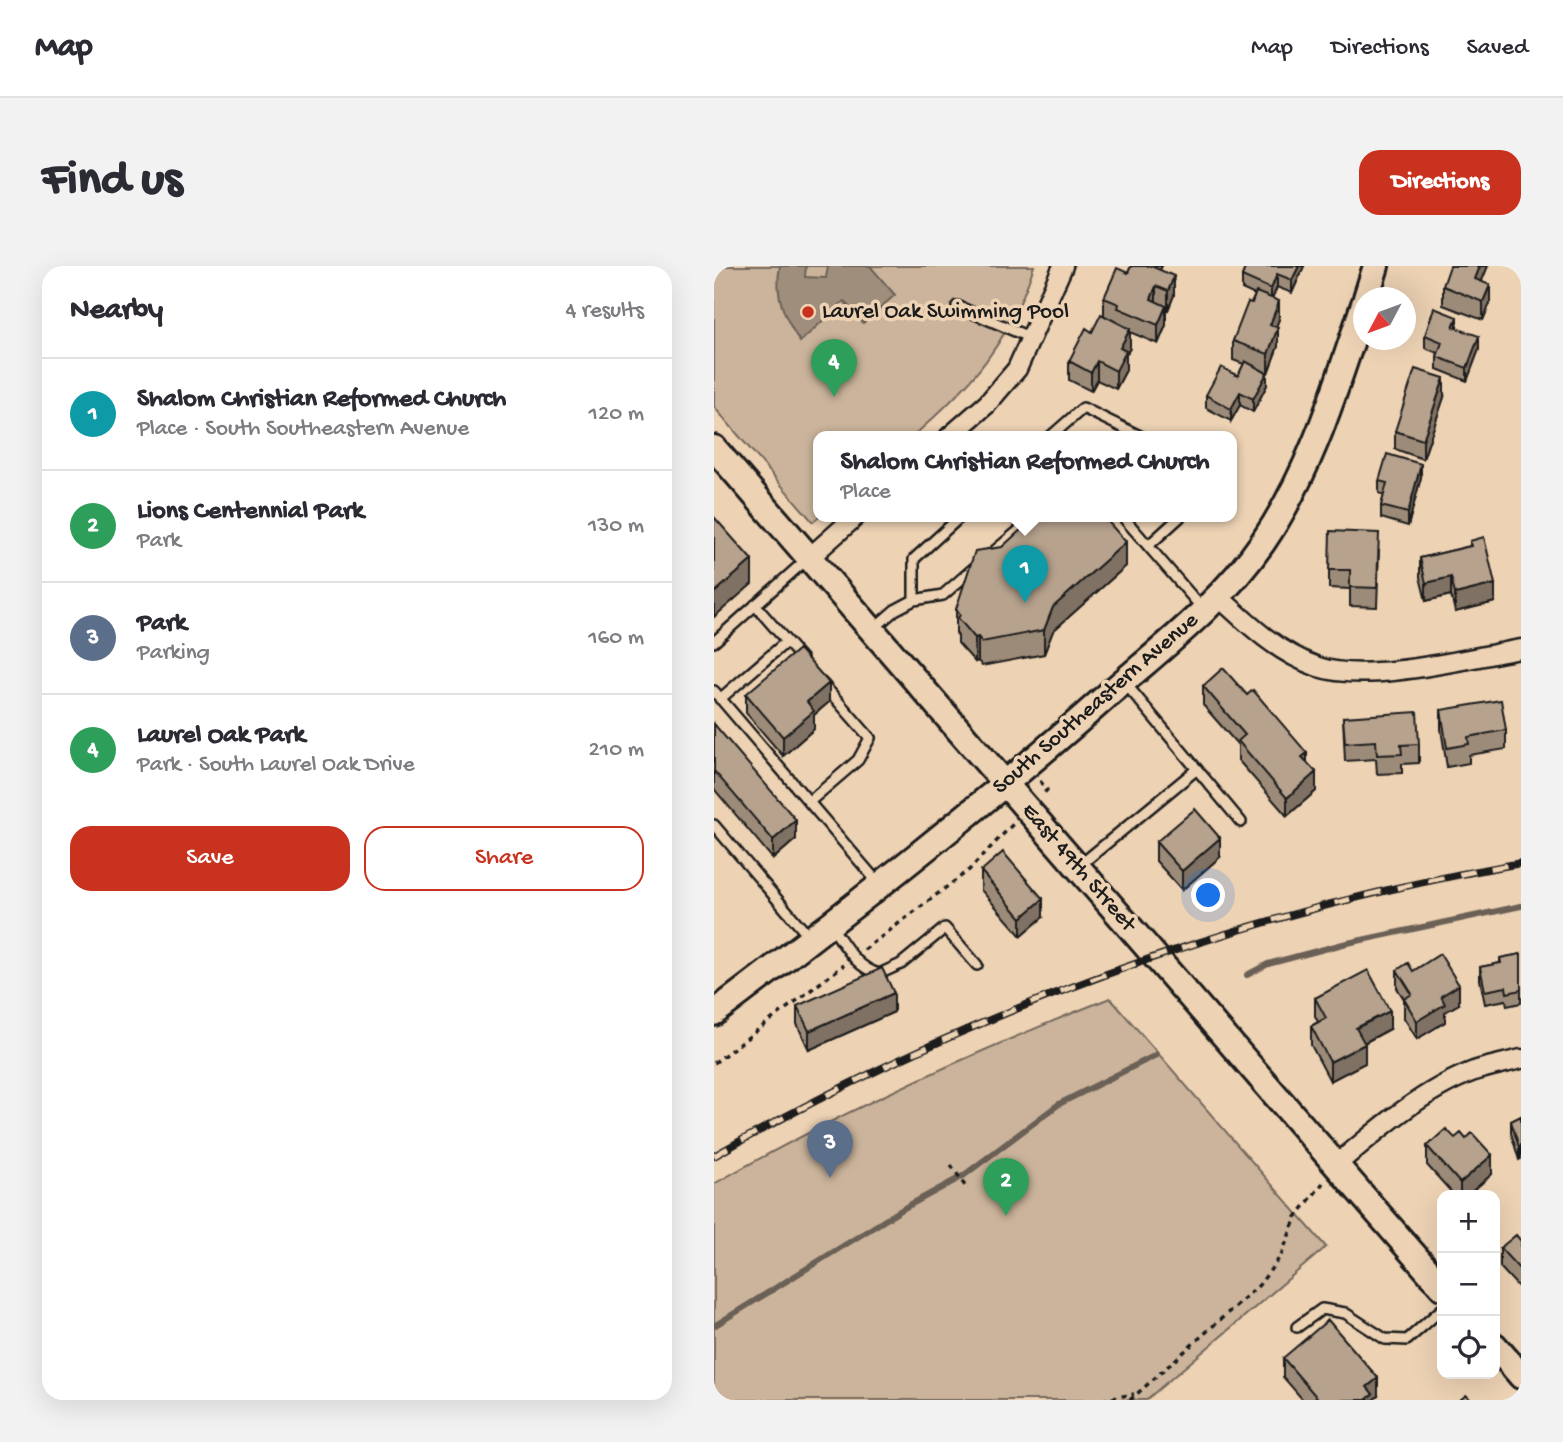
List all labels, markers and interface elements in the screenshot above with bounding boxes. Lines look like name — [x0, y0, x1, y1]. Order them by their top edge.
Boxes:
text: Map — [35, 29, 92, 67]
text: Map — [1251, 34, 1293, 63]
text: Directions — [1331, 34, 1429, 63]
text: Saved — [1467, 34, 1528, 63]
button: Directions — [1359, 150, 1521, 215]
text: Find us — [42, 153, 182, 211]
north arrow — [1353, 287, 1416, 350]
text: Nearby — [70, 294, 163, 329]
text: 4 results — [565, 298, 644, 325]
place label: Laurel Oak Swimming Pool — [822, 299, 1069, 326]
marker: Laurel Oak Swimming Pool — [800, 304, 816, 320]
pin: 4 — [811, 339, 857, 397]
text: Shalom Christian Reformed Church — [137, 385, 506, 416]
text: 1 — [88, 401, 98, 428]
text: 120 m — [589, 401, 644, 428]
text: Place · South Southeastern Avenue — [137, 416, 469, 443]
popup — [813, 431, 1237, 522]
text: Shalom Christian Reformed Church — [840, 448, 1210, 479]
text: Place — [840, 479, 891, 506]
text: Lions Centennial Park — [137, 497, 364, 528]
text: 2 — [87, 513, 99, 540]
text: 130 m — [588, 513, 644, 540]
text: Park — [137, 528, 181, 555]
pin: 1 — [1002, 545, 1048, 603]
street label: South Southeastern Avenue — [988, 607, 1205, 801]
text: Park — [137, 609, 187, 640]
text: 3 — [87, 625, 99, 652]
text: 160 m — [588, 625, 644, 652]
text: Parking — [137, 640, 210, 667]
text: Laurel Oak Park — [137, 721, 305, 752]
text: 4 — [88, 737, 98, 764]
text: 210 m — [589, 737, 644, 764]
text: Park · South Laurel Oak Drive — [137, 752, 415, 779]
street label: East 49th Street — [1015, 798, 1142, 939]
button: Save — [70, 826, 350, 891]
button: Share — [364, 826, 644, 891]
your location — [1191, 878, 1225, 912]
pin: 3 — [807, 1120, 853, 1178]
pin: 2 — [983, 1158, 1029, 1216]
map controls — [1437, 1190, 1500, 1379]
button: + — [1437, 1190, 1500, 1253]
button: − — [1437, 1253, 1500, 1316]
button: locate — [1437, 1316, 1500, 1379]

